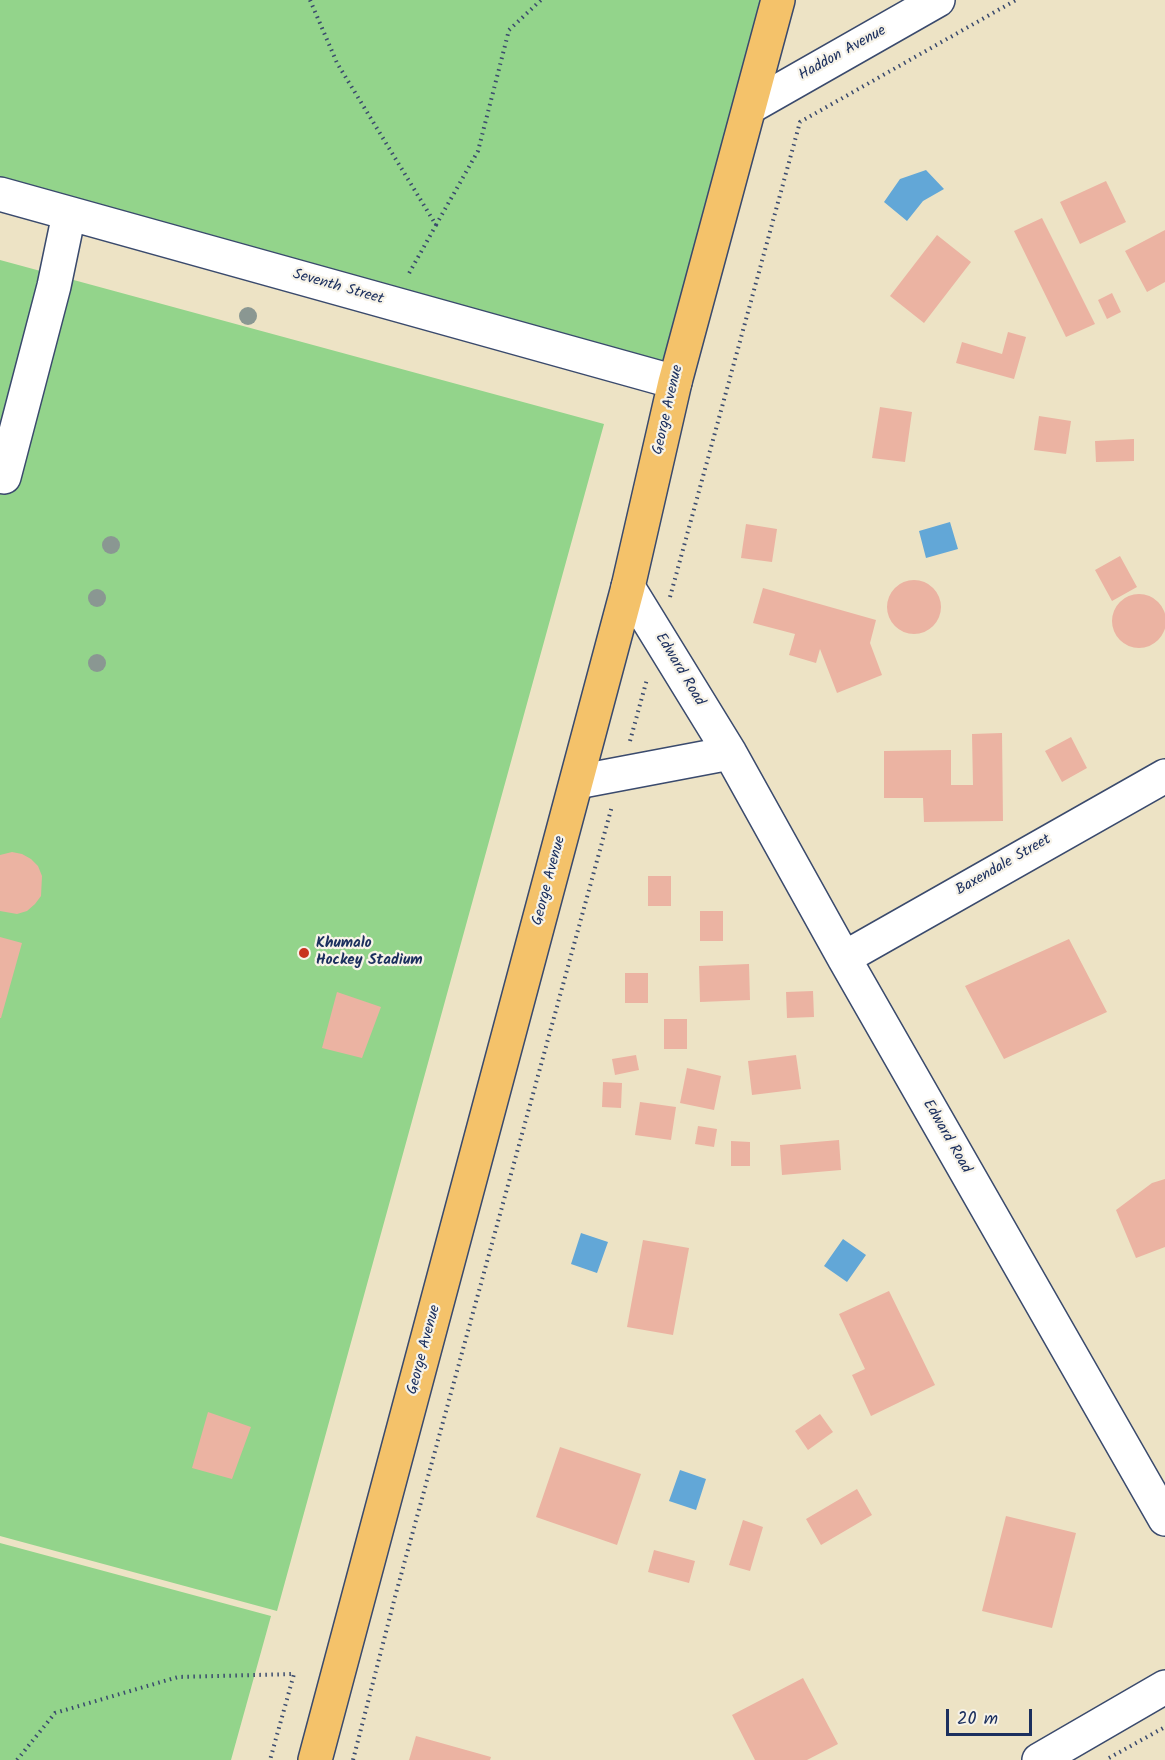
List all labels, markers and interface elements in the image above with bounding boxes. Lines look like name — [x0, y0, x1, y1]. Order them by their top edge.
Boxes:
street label: Haddon Avenue — [796, 23, 890, 85]
street label: Seventh Street — [290, 266, 386, 310]
street label: George Avenue — [650, 363, 688, 457]
street label: Edward Road — [650, 630, 708, 710]
street label: Baxendale Street — [953, 832, 1055, 900]
street label: George Avenue — [529, 834, 571, 928]
place label: Khumalo Hockey Stadium — [316, 935, 422, 970]
marker: Khumalo Hockey Stadium — [297, 946, 311, 960]
street label: Edward Road — [918, 1097, 974, 1177]
street label: George Avenue — [404, 1303, 446, 1397]
scale bar — [949, 1697, 1034, 1735]
text: 20 m — [957, 1705, 998, 1734]

